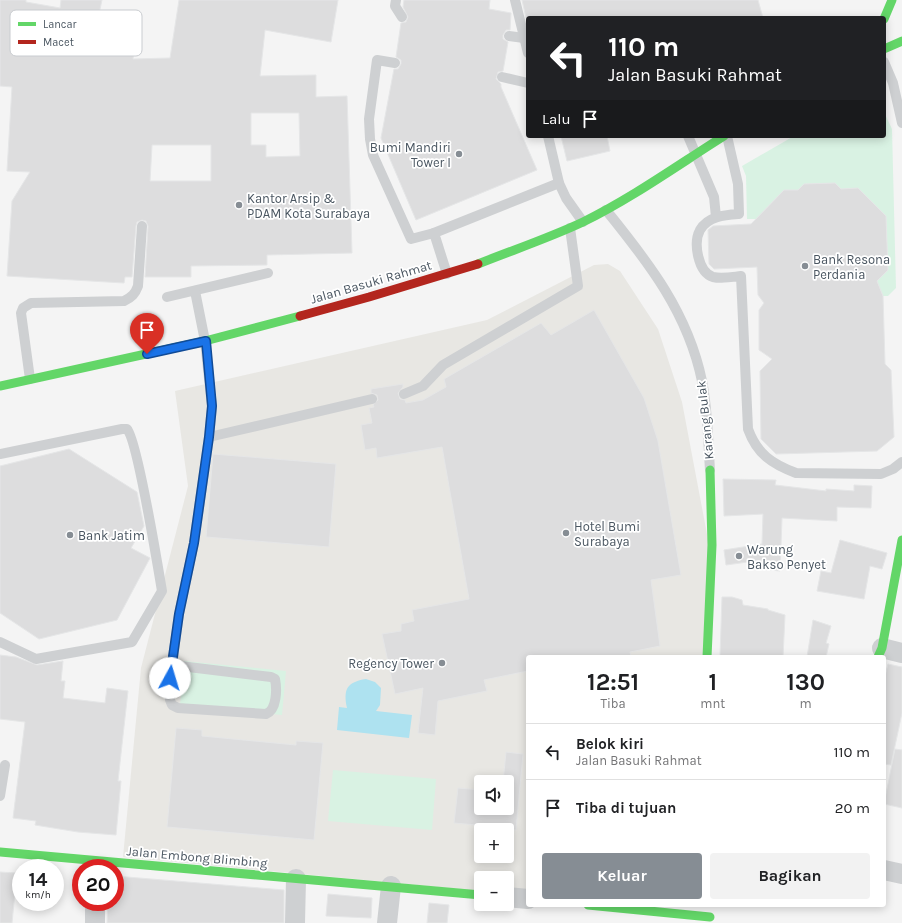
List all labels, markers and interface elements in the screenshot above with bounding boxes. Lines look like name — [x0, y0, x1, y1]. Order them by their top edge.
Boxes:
legend — [10, 10, 142, 56]
text: Lancar — [43, 18, 77, 31]
text: 110 m — [608, 30, 679, 63]
icon: left — [542, 32, 594, 84]
text: Macet — [43, 36, 74, 49]
text: Jalan Basuki Rahmat — [608, 64, 782, 86]
icon: arrive — [579, 108, 601, 130]
text: Lalu — [542, 110, 571, 128]
place label: Bumi Mandiri Tower I — [370, 140, 451, 170]
marker: Bumi Mandiri Tower I — [454, 149, 464, 159]
place label: Kantor Arsip & PDAM Kota Surabaya — [247, 191, 370, 221]
marker: Kantor Arsip & PDAM Kota Surabaya — [234, 200, 244, 210]
place label: Bank Resona Perdania — [813, 252, 890, 282]
street label: Jalan Basuki Rahmat — [309, 257, 434, 307]
marker: Bank Resona Perdania — [800, 261, 810, 271]
pin — [130, 313, 164, 354]
icon: arrive — [136, 319, 158, 341]
street label: Karang Bulak — [693, 380, 717, 460]
place label: Hotel Bumi Surabaya — [574, 519, 640, 549]
place label: Bank Jatim — [78, 528, 145, 543]
marker: Hotel Bumi Surabaya — [561, 528, 571, 538]
marker: Bank Jatim — [65, 530, 75, 540]
place label: Warung Bakso Penyet — [747, 542, 826, 572]
marker: Warung Bakso Penyet — [734, 551, 744, 561]
place label: Regency Tower — [348, 656, 434, 671]
position arrow — [149, 657, 191, 699]
marker: Regency Tower — [437, 658, 447, 668]
text: 12:51 — [587, 668, 639, 696]
text: 1 — [708, 668, 717, 696]
text: 130 — [786, 668, 825, 696]
text: Tiba — [600, 696, 626, 711]
text: mnt — [700, 696, 725, 711]
text: m — [799, 696, 812, 711]
text: Belok kiri — [576, 735, 644, 753]
icon: left — [542, 741, 564, 763]
text: 110 m — [834, 743, 870, 761]
text: Jalan Basuki Rahmat — [576, 753, 702, 768]
map controls — [474, 775, 514, 911]
button: sound — [474, 775, 514, 815]
icon: arrive — [542, 797, 564, 819]
text: Tiba di tujuan — [576, 799, 676, 817]
text: 20 m — [835, 799, 870, 817]
button: + — [474, 823, 514, 863]
street label: Jalan Embong Blimbing — [126, 843, 269, 871]
button: Keluar — [542, 853, 702, 899]
button: Bagikan — [710, 853, 870, 899]
speed limit sign: 20 — [72, 859, 124, 911]
text: 14 — [28, 868, 48, 891]
button: − — [474, 871, 514, 911]
text: km/h — [25, 889, 51, 901]

